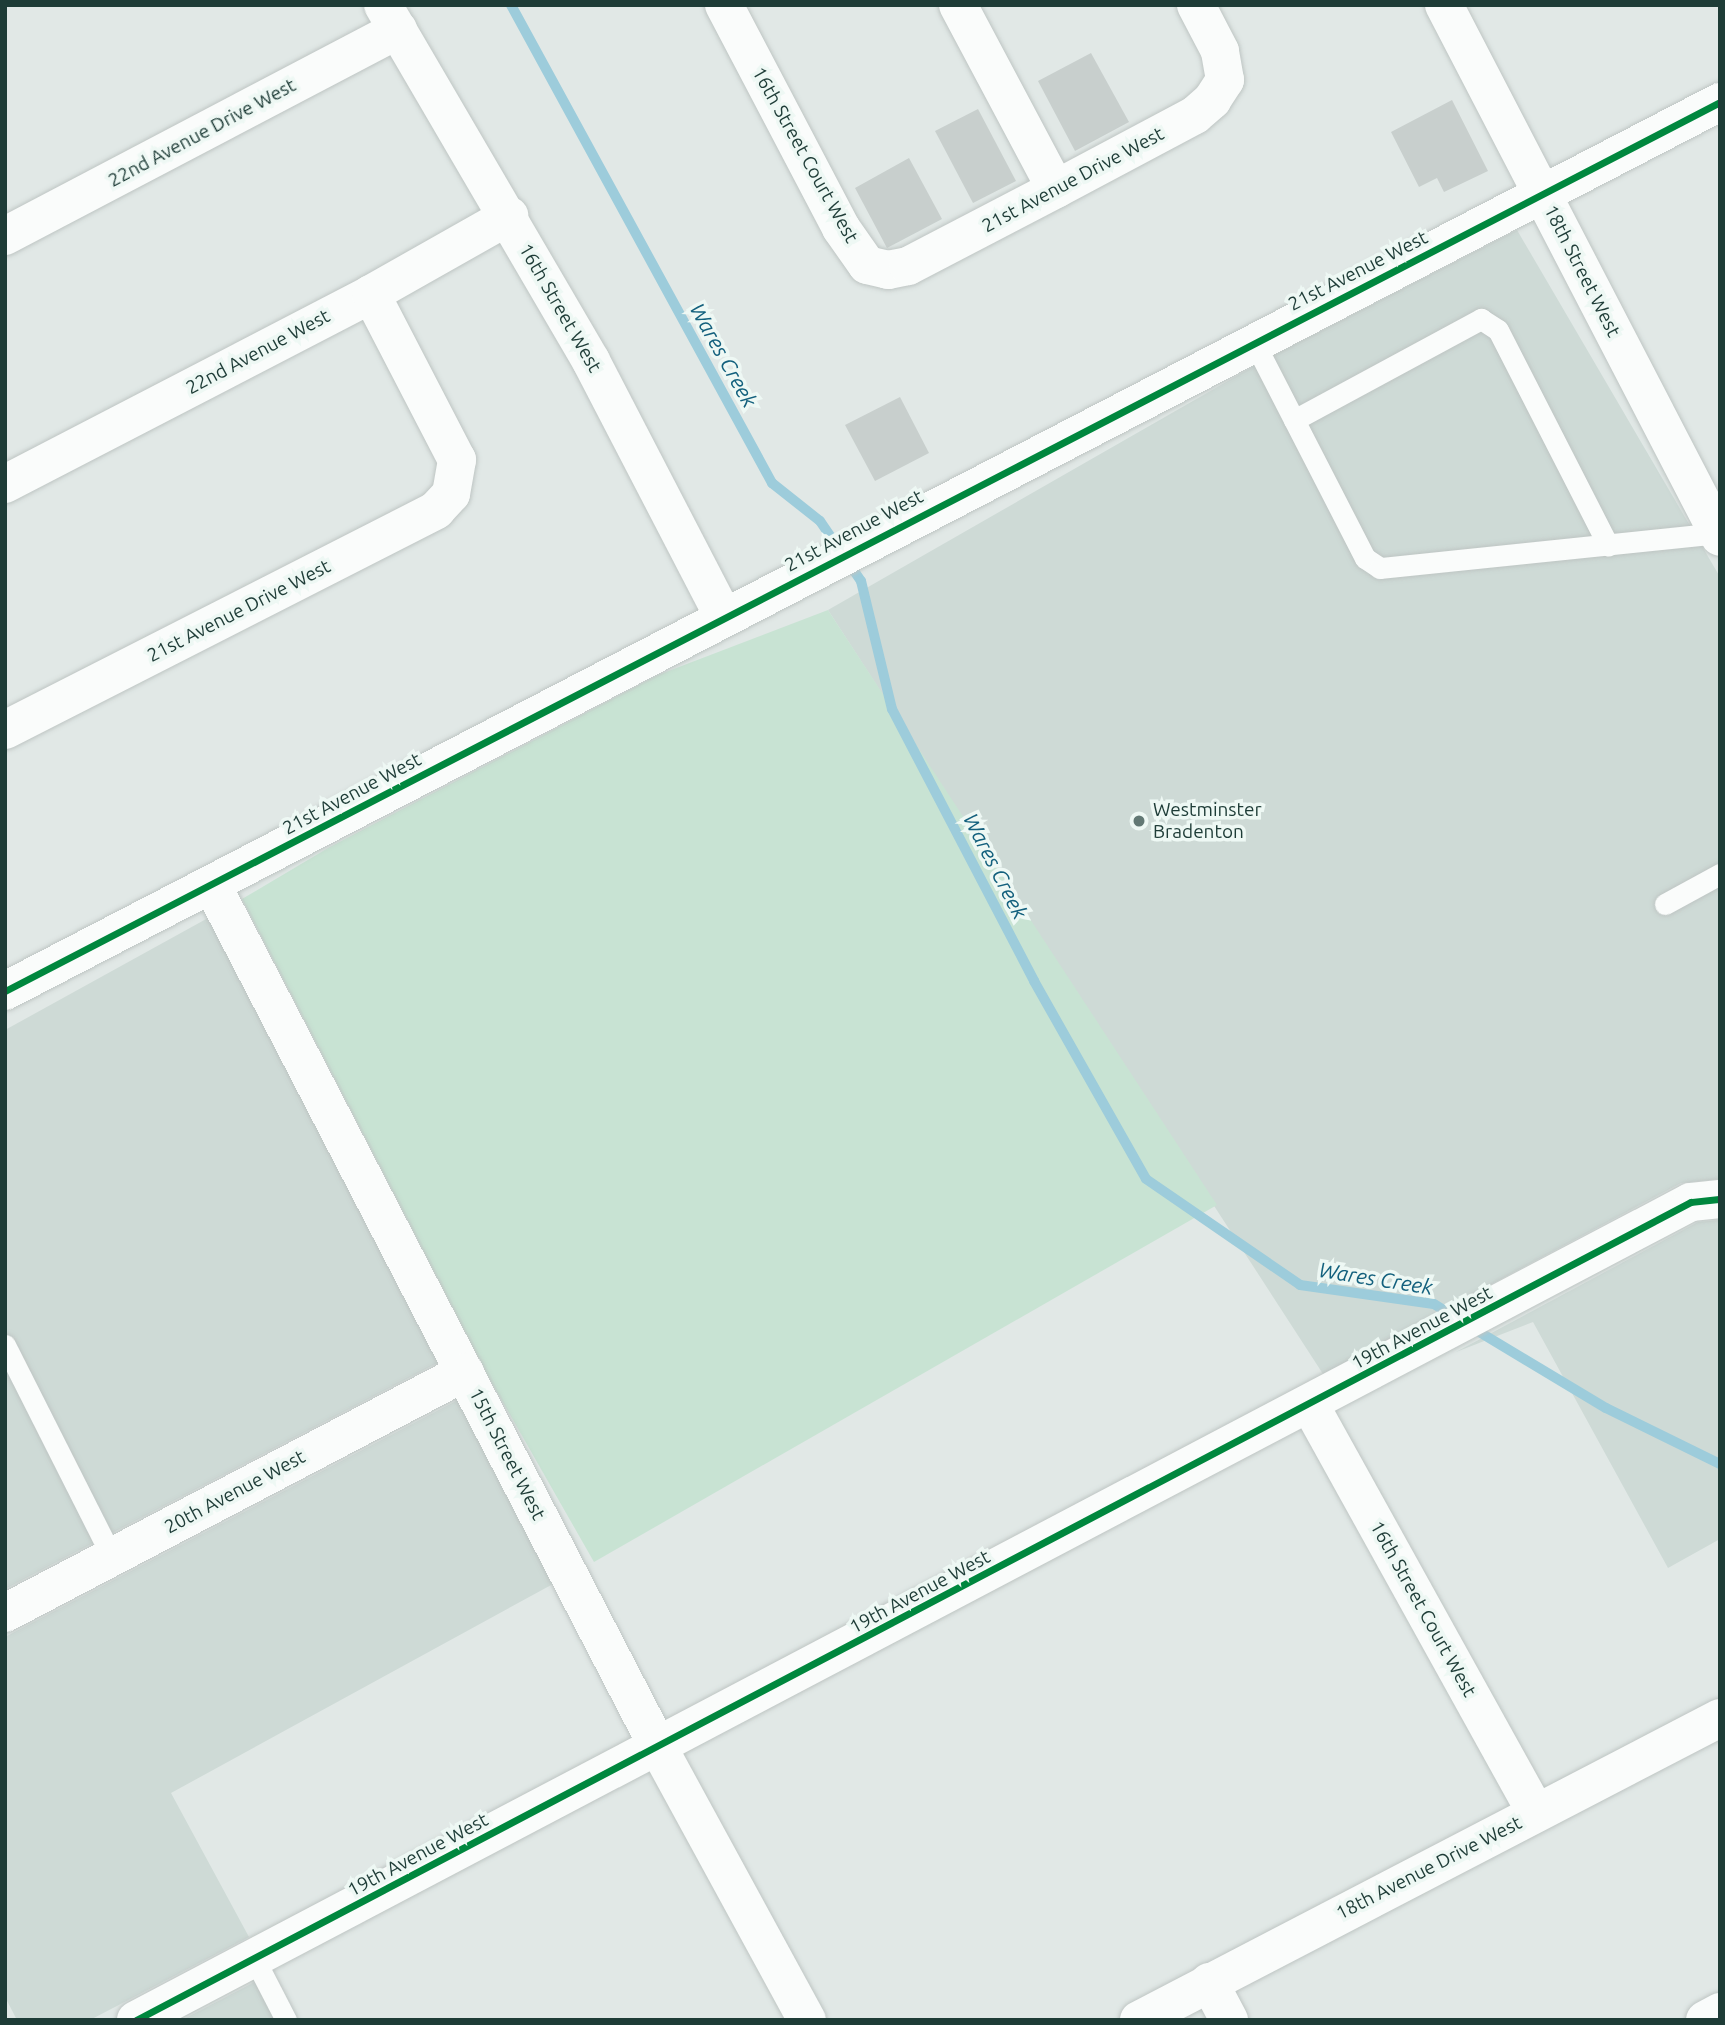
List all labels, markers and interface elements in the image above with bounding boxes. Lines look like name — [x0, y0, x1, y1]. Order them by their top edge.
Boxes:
street label: 16th Street Court West — [747, 63, 863, 247]
street label: 22nd Avenue Drive West — [104, 74, 300, 192]
street label: 21st Avenue Drive West — [978, 122, 1168, 238]
street label: 18th Street West — [1539, 201, 1625, 341]
street label: 21st Avenue West — [1285, 226, 1431, 316]
street label: 16th Street West — [514, 240, 606, 376]
water label: Wares Creek — [685, 299, 763, 411]
street label: 22nd Avenue West — [182, 304, 334, 400]
street label: 21st Avenue West — [781, 485, 927, 577]
street label: 21st Avenue Drive West — [144, 555, 334, 667]
street label: 21st Avenue West — [279, 748, 425, 840]
place label: Westminster Bradenton — [1153, 799, 1262, 843]
water label: Wares Creek — [959, 809, 1033, 923]
marker: Westminster Bradenton — [1131, 813, 1147, 829]
water label: Wares Creek — [1317, 1257, 1435, 1299]
street label: 19th Avenue West — [1348, 1281, 1496, 1375]
street label: 15th Street West — [464, 1384, 550, 1524]
street label: 20th Avenue West — [161, 1445, 309, 1539]
street label: 16th Street Court West — [1365, 1517, 1481, 1701]
street label: 19th Avenue West — [846, 1545, 994, 1639]
street label: 19th Avenue West — [344, 1808, 492, 1902]
street label: 18th Avenue Drive West — [1332, 1811, 1526, 1925]

